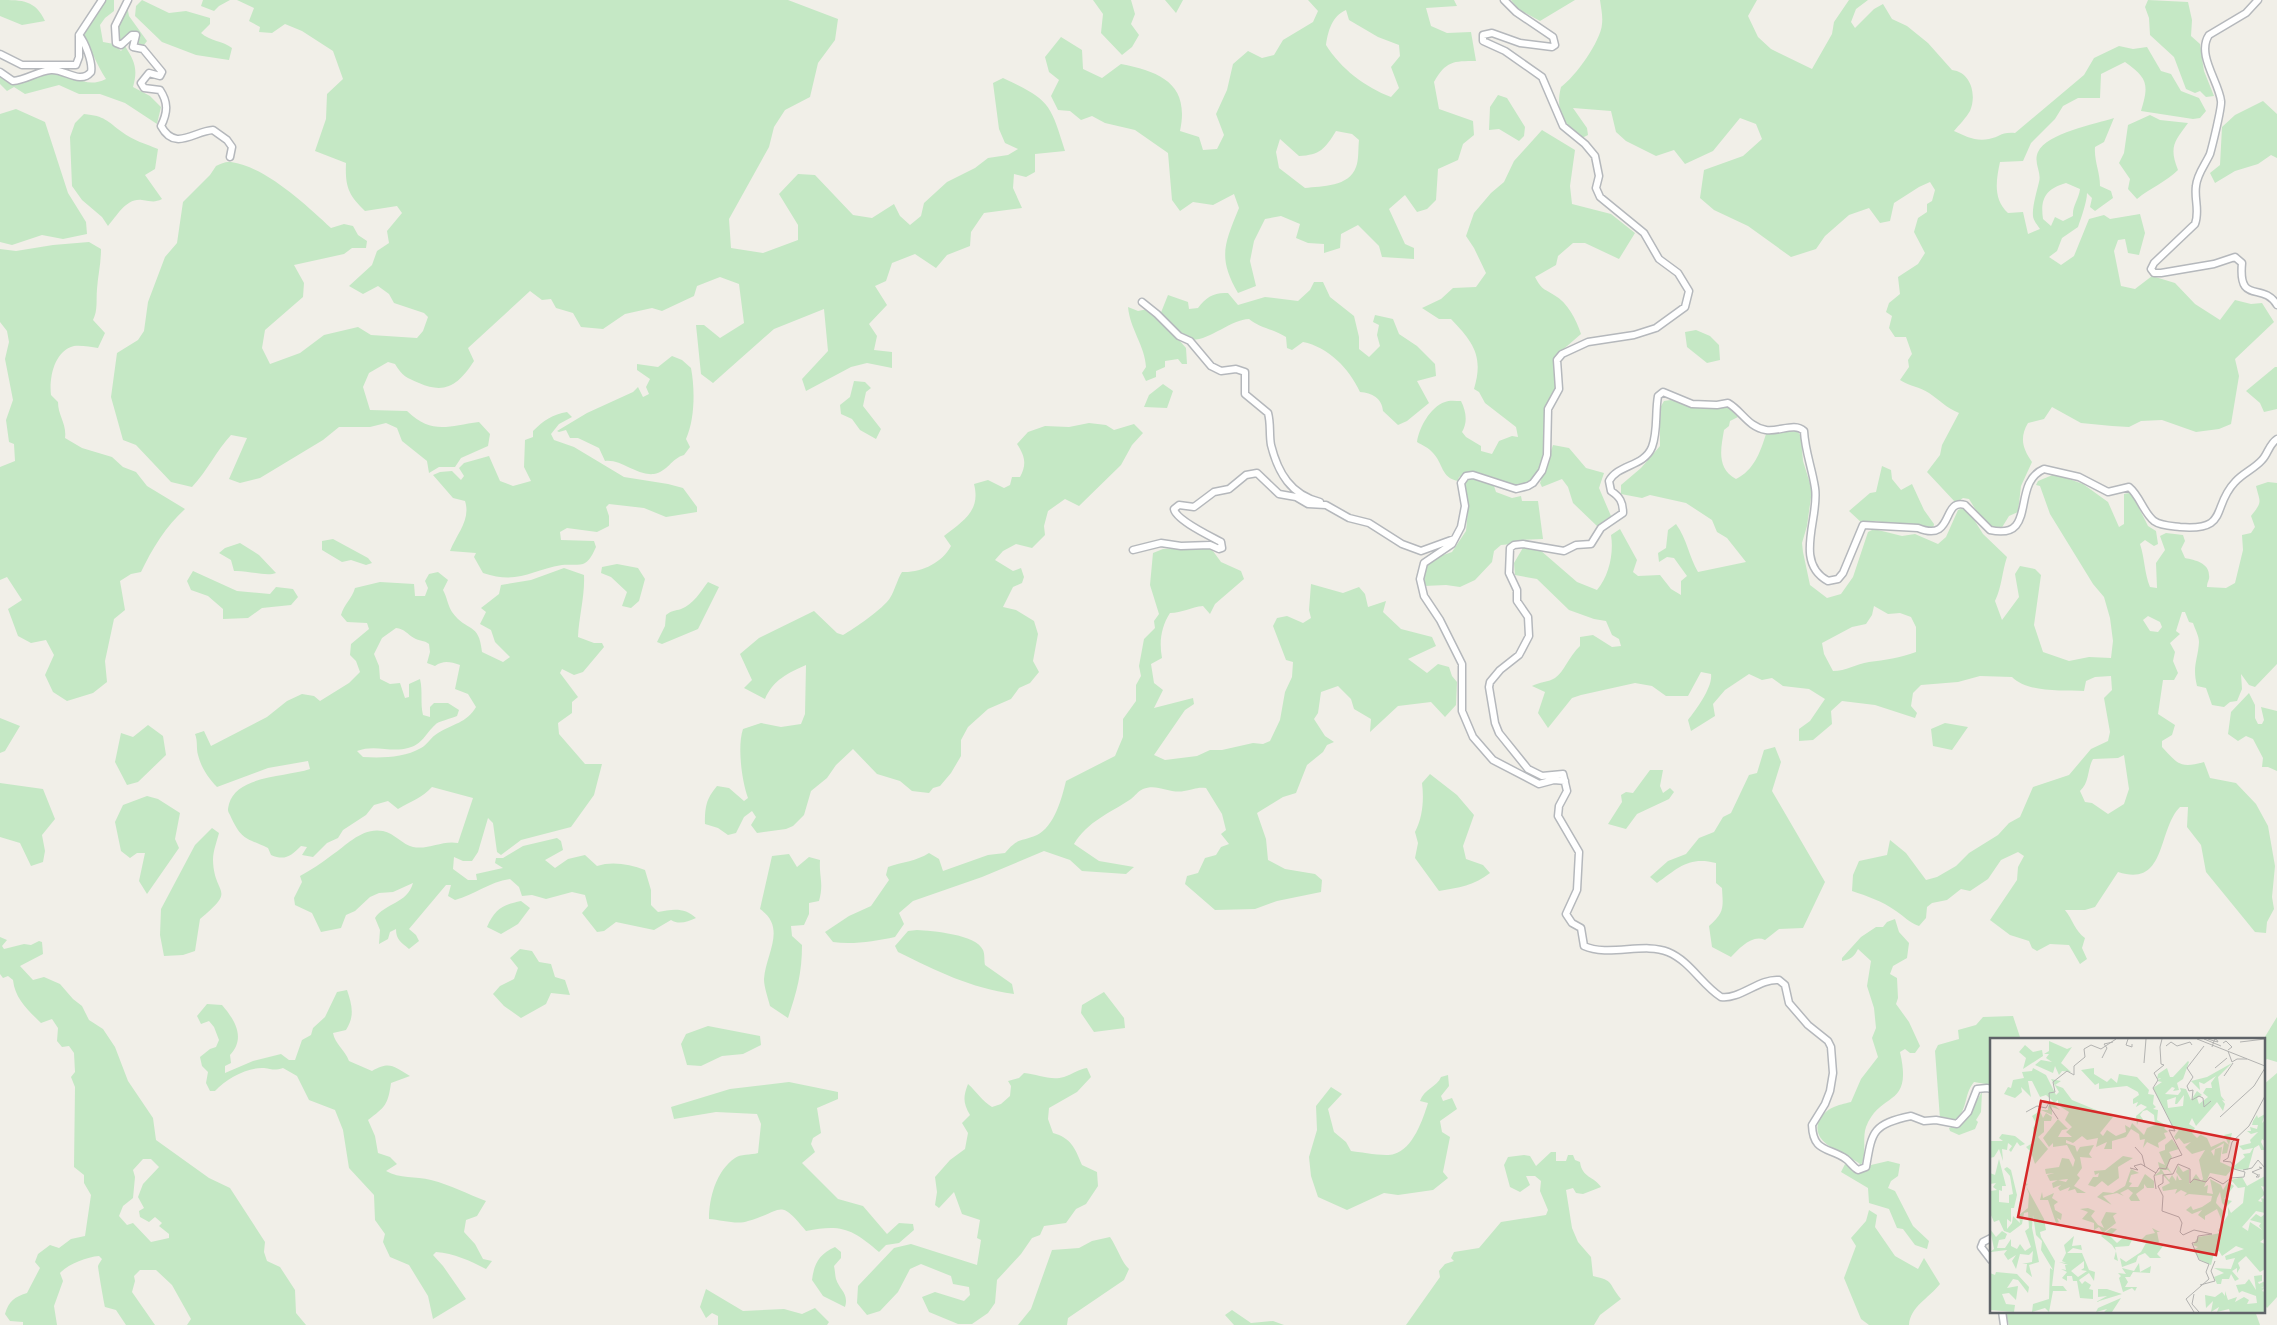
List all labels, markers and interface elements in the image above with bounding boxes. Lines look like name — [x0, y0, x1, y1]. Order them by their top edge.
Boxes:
inset map — [1990, 1038, 2264, 1312]

